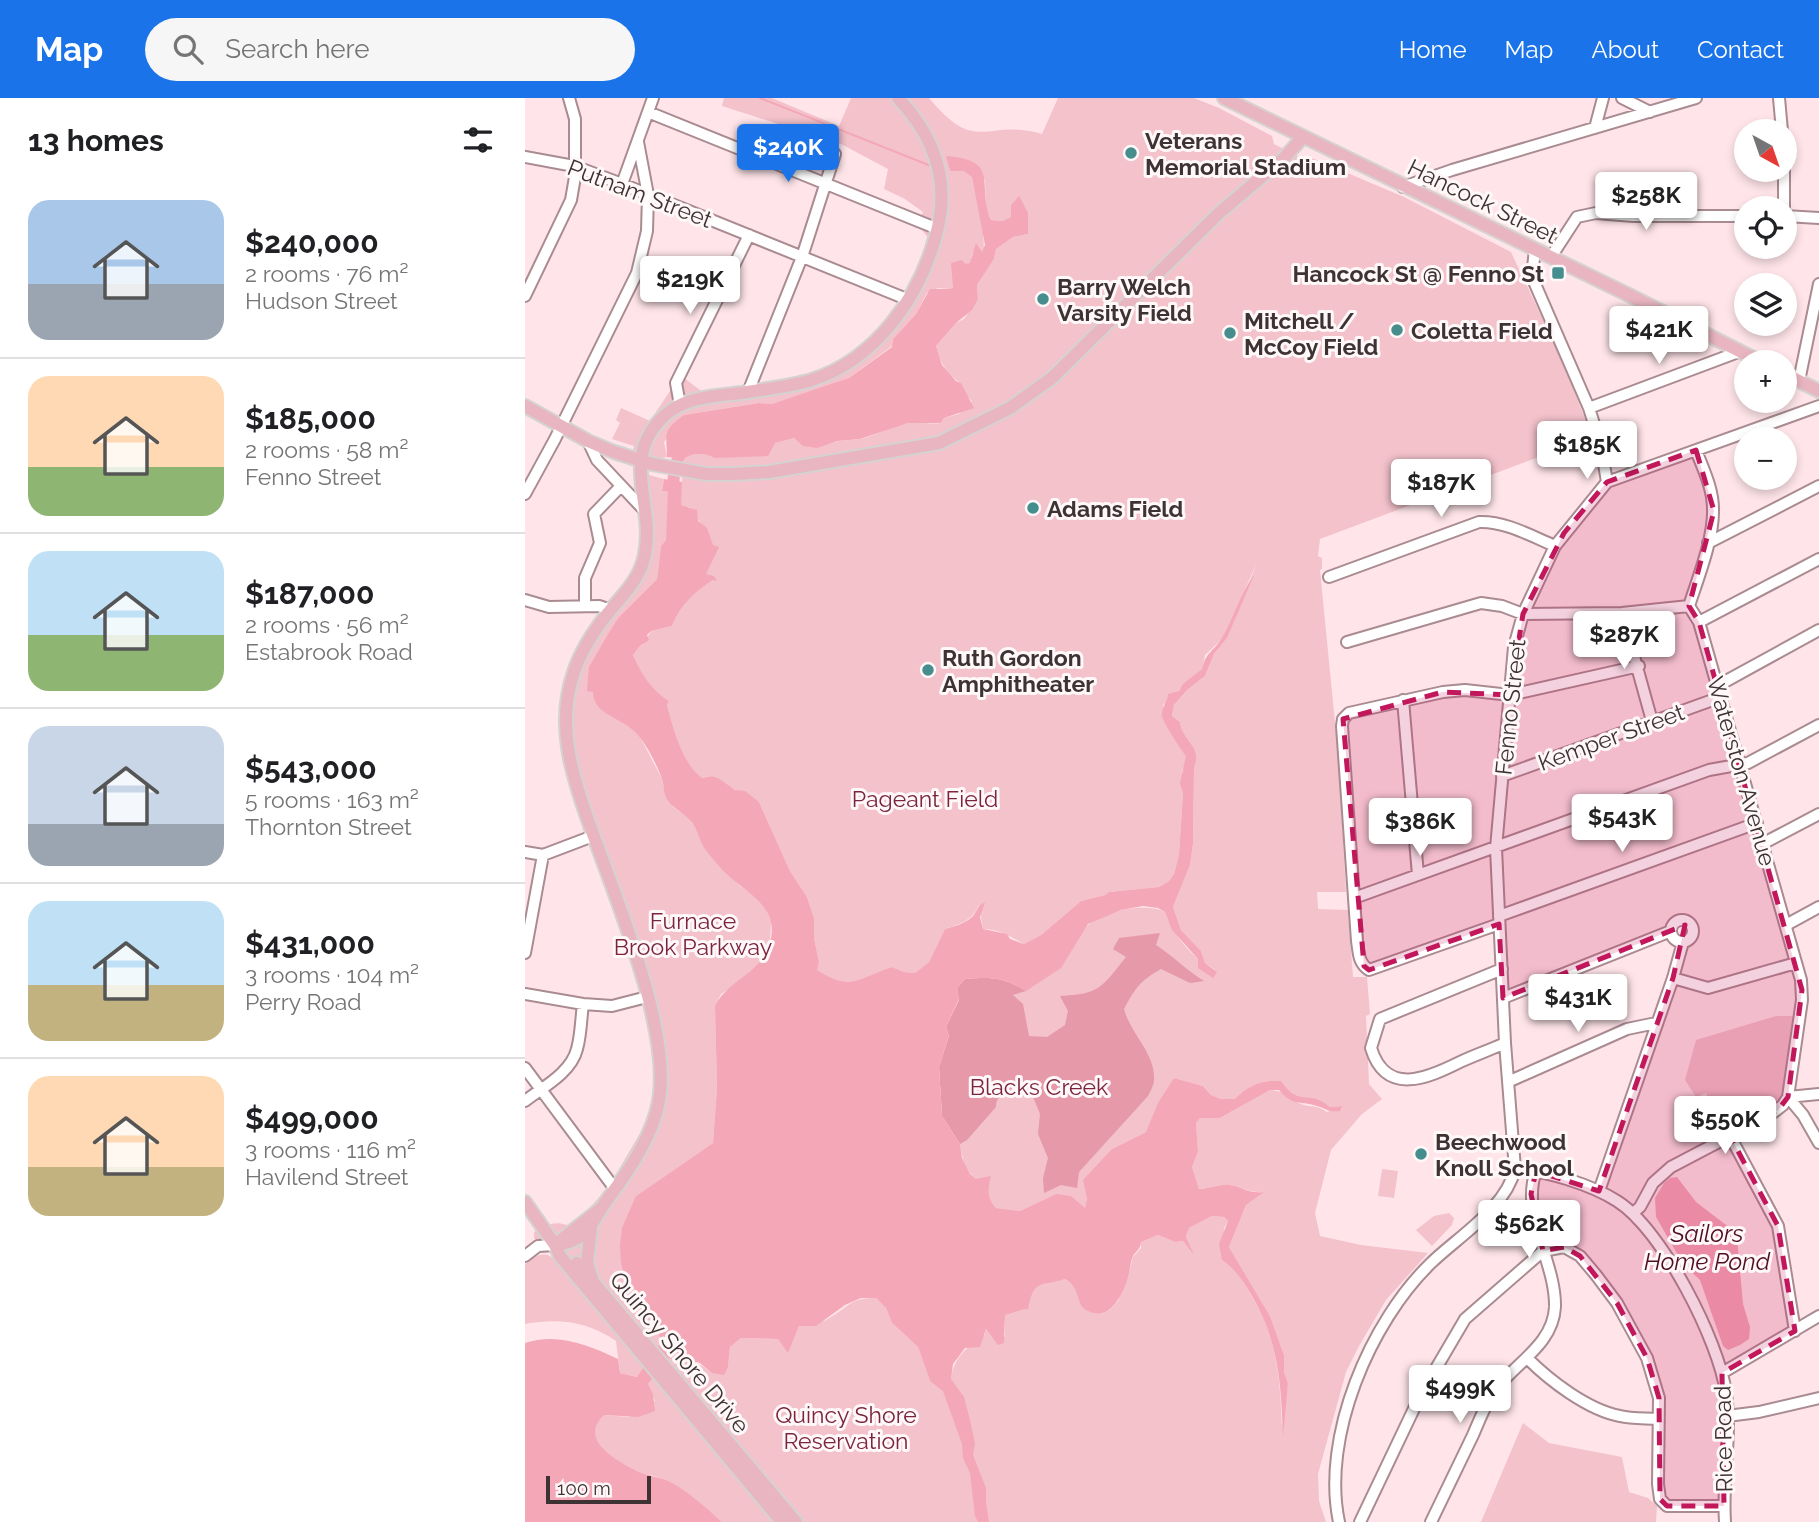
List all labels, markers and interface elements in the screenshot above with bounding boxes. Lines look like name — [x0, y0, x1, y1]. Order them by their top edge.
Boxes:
search box — [145, 18, 635, 81]
text: Map — [35, 30, 103, 69]
icon: search — [169, 30, 207, 68]
text: Search here — [225, 34, 370, 64]
text: Home — [1399, 35, 1467, 64]
text: Map — [1505, 35, 1553, 64]
text: About — [1591, 35, 1659, 64]
text: Contact — [1697, 35, 1784, 64]
north arrow — [1734, 119, 1797, 182]
map controls — [1734, 119, 1797, 490]
icon: filters — [459, 121, 497, 159]
text: 13 homes — [28, 123, 164, 158]
pin: $240K — [739, 125, 837, 184]
place label: Veterans Memorial Stadium — [1145, 127, 1346, 180]
text: $240K — [753, 133, 823, 160]
marker: Veterans Memorial Stadium — [1123, 145, 1139, 161]
street label: Putnam Street — [564, 153, 716, 233]
street label: Hancock Street — [1404, 153, 1563, 249]
pin: $258K — [1597, 172, 1695, 232]
text: $258K — [1611, 181, 1681, 208]
button: locate — [1734, 196, 1797, 259]
text: $240,000 — [245, 225, 379, 260]
icon: home — [84, 228, 168, 312]
pin: $219K — [641, 256, 739, 316]
text: 2 rooms · 76 m² — [245, 260, 408, 287]
place label: Hancock St @ Fenno St — [1293, 260, 1544, 287]
text: $219K — [656, 265, 724, 292]
marker: Hancock St @ Fenno St — [1550, 265, 1566, 281]
place label: Barry Welch Varsity Field — [1057, 273, 1192, 326]
button: layers — [1734, 273, 1797, 336]
text: Hudson Street — [245, 287, 398, 314]
marker: Barry Welch Varsity Field — [1035, 291, 1051, 307]
pin: $421K — [1610, 306, 1708, 366]
place label: Mitchell / McCoy Field — [1244, 307, 1378, 360]
text: $421K — [1625, 315, 1693, 342]
place label: Coletta Field — [1411, 317, 1553, 344]
marker: Coletta Field — [1389, 322, 1405, 338]
marker: Mitchell / McCoy Field — [1222, 325, 1238, 341]
button: + — [1734, 350, 1797, 413]
text: $185,000 — [245, 401, 376, 436]
icon: home — [84, 404, 168, 488]
pin: $185K — [1538, 422, 1636, 481]
button: − — [1734, 427, 1797, 490]
text: $185K — [1553, 430, 1621, 457]
text: 2 rooms · 58 m² — [245, 436, 408, 463]
pin: $187K — [1392, 460, 1490, 519]
text: Fenno Street — [245, 463, 381, 490]
text: $187K — [1407, 468, 1475, 495]
place label: Adams Field — [1047, 495, 1183, 522]
marker: Adams Field — [1025, 500, 1041, 516]
text: $187,000 — [245, 576, 374, 611]
icon: home — [84, 579, 168, 663]
text: 2 rooms · 56 m² — [245, 611, 409, 638]
pin: $287K — [1575, 612, 1673, 671]
text: $287K — [1589, 620, 1659, 647]
street label: Fenno Street — [1489, 637, 1531, 776]
text: Estabrook Road — [245, 638, 413, 665]
place label: Ruth Gordon Amphitheater — [942, 644, 1094, 697]
marker: Ruth Gordon Amphitheater — [920, 662, 936, 678]
street label: Waterston Avenue — [1702, 673, 1782, 869]
street label: Kemper Street — [1534, 698, 1688, 776]
text: $543,000 — [245, 751, 377, 786]
icon: home — [84, 754, 168, 838]
park label: Pageant Field — [852, 785, 998, 812]
text: 5 rooms · 163 m² — [245, 786, 419, 813]
pin: $543K — [1573, 794, 1671, 854]
pin: $386K — [1371, 798, 1469, 858]
text: $543K — [1588, 803, 1656, 830]
text: $386K — [1385, 807, 1455, 834]
text: Thornton Street — [245, 813, 412, 840]
park label: Furnace Brook Parkway — [614, 907, 772, 960]
text: $431,000 — [245, 926, 375, 961]
icon: home — [84, 929, 168, 1013]
text: 3 rooms · 104 m² — [245, 961, 419, 988]
pin: $431K — [1529, 974, 1627, 1034]
text: $431K — [1544, 983, 1612, 1010]
text: Perry Road — [245, 988, 362, 1015]
park label: Blacks Creek — [970, 1073, 1108, 1100]
pin: $550K — [1676, 1096, 1774, 1156]
text: $499,000 — [245, 1101, 379, 1136]
icon: home — [84, 1104, 168, 1188]
text: $550K — [1690, 1105, 1760, 1132]
place label: Beechwood Knoll School — [1435, 1128, 1575, 1181]
text: 3 rooms · 116 m² — [245, 1136, 416, 1163]
marker: Beechwood Knoll School — [1413, 1146, 1429, 1162]
text: Havilend Street — [245, 1163, 408, 1190]
pin: $562K — [1480, 1200, 1578, 1260]
text: $562K — [1494, 1209, 1564, 1236]
water label: Sailors Home Pond — [1644, 1219, 1771, 1276]
street label: Quincy Shore Drive — [605, 1266, 755, 1438]
pin: $499K — [1411, 1366, 1509, 1425]
text: $499K — [1425, 1374, 1495, 1401]
street label: Rice Road — [1709, 1385, 1737, 1493]
park label: Quincy Shore Reservation — [775, 1401, 917, 1454]
scale bar — [546, 1473, 651, 1505]
text: 100 m — [557, 1477, 611, 1499]

